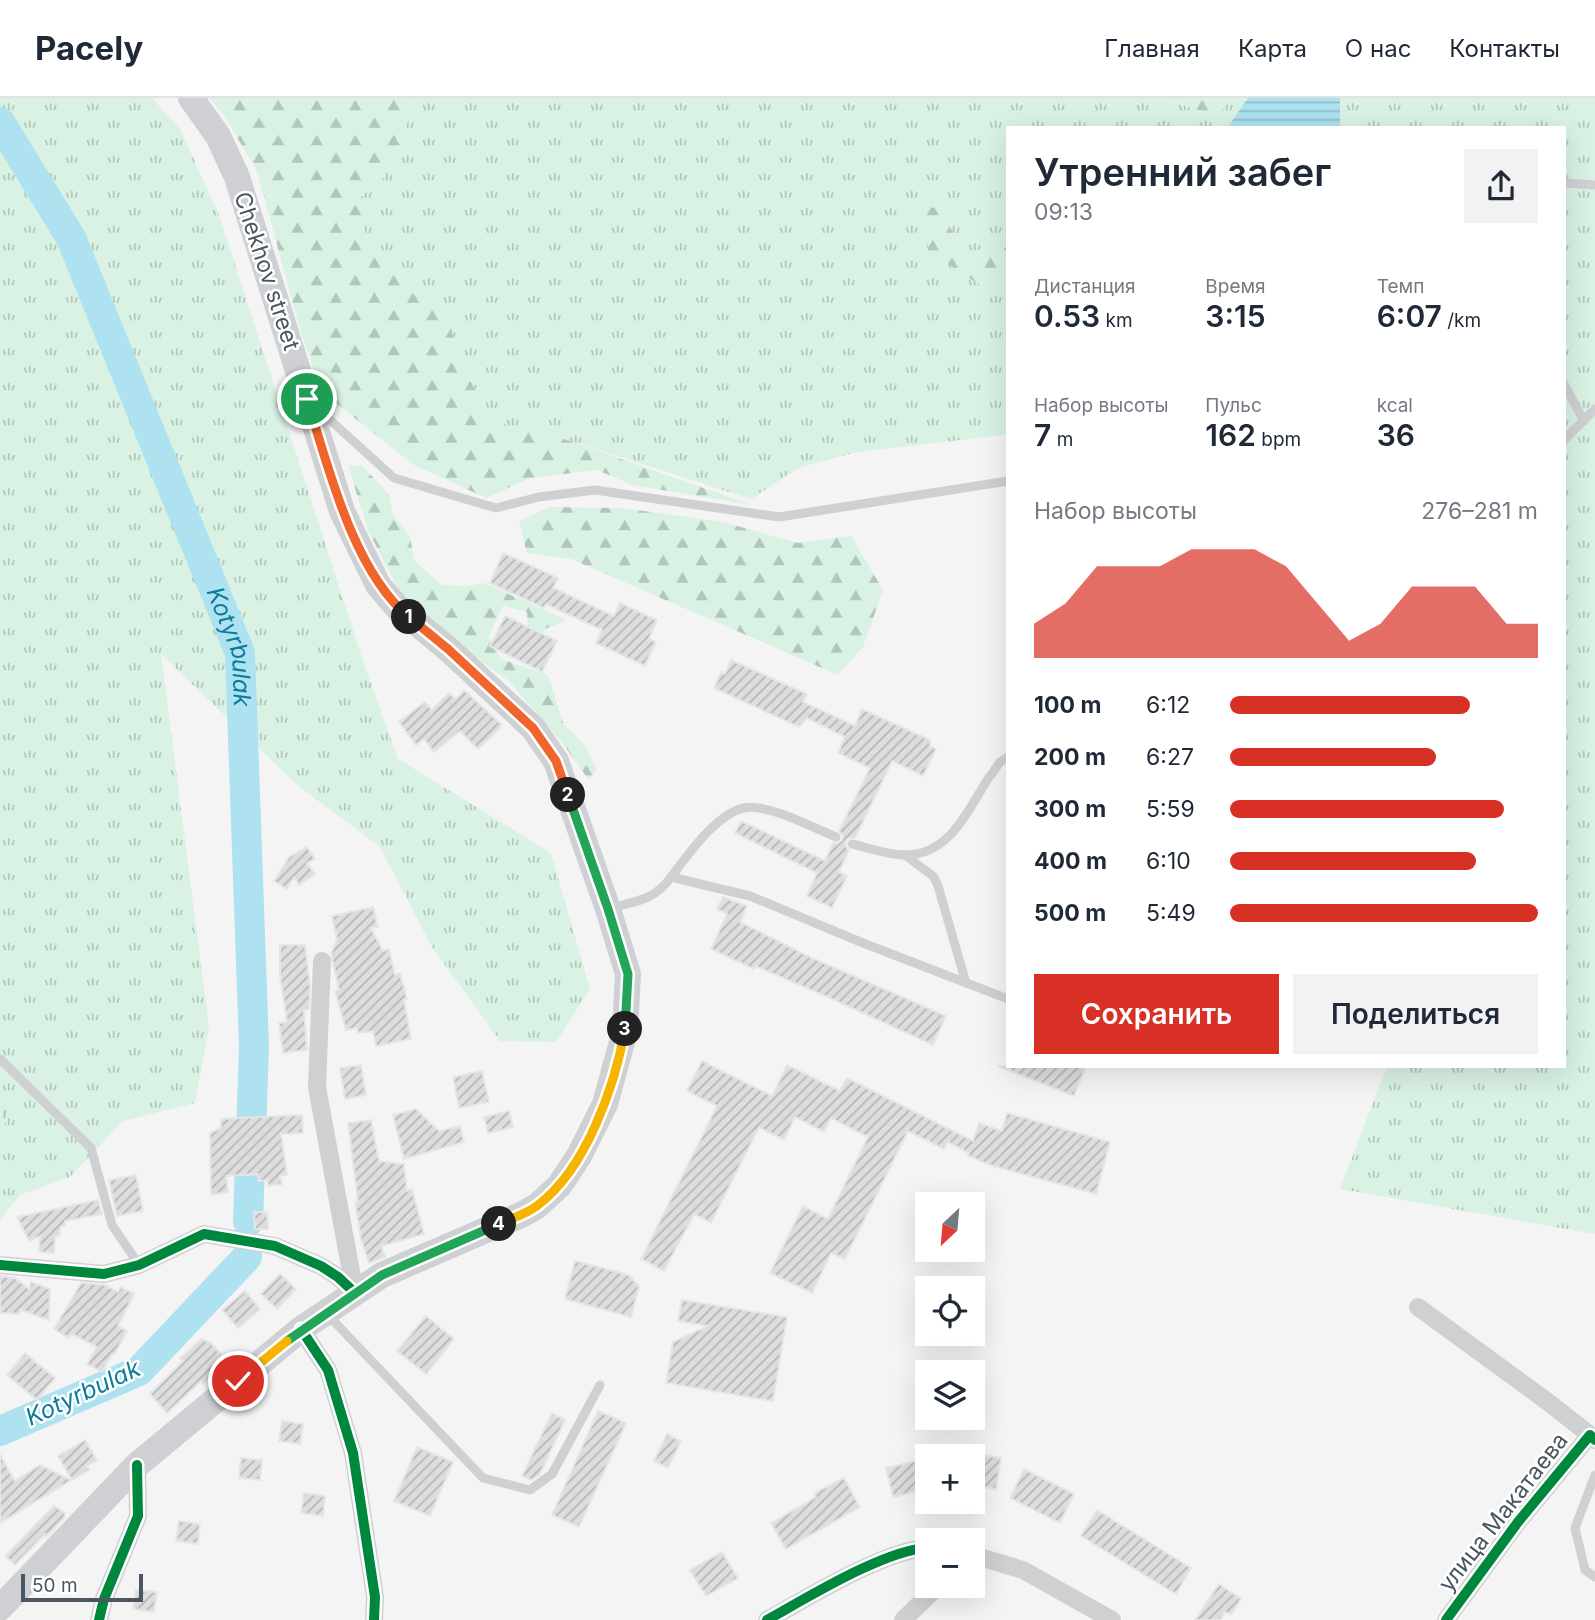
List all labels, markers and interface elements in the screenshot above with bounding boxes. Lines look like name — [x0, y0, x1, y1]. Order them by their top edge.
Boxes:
text: Pacely — [35, 28, 143, 68]
text: Главная — [1104, 34, 1200, 63]
text: Карта — [1238, 34, 1307, 63]
text: О нас — [1345, 34, 1411, 63]
text: Контакты — [1449, 34, 1560, 63]
text: Утренний забег — [1034, 149, 1331, 195]
button: share — [1464, 149, 1538, 223]
street label: Chekhov street — [228, 188, 306, 354]
text: 09:13 — [1034, 198, 1093, 226]
text: Дистанция — [1034, 275, 1136, 298]
text: Время — [1205, 275, 1266, 298]
text: Темп — [1377, 275, 1424, 298]
text: 0.53 — [1034, 298, 1100, 334]
text: 3:15 — [1205, 298, 1266, 334]
text: 6:07 — [1377, 298, 1442, 334]
text: km — [1100, 309, 1133, 332]
text: /km — [1442, 309, 1481, 332]
pin — [277, 369, 337, 429]
icon: arrive — [288, 380, 326, 418]
text: Набор высоты — [1034, 394, 1169, 417]
text: Пульс — [1205, 394, 1262, 417]
text: kcal — [1377, 394, 1413, 417]
text: 7 — [1034, 417, 1051, 453]
text: 162 — [1205, 417, 1256, 453]
text: 36 — [1377, 417, 1415, 453]
text: m — [1051, 428, 1073, 451]
text: bpm — [1256, 428, 1301, 451]
text: Набор высоты — [1034, 497, 1197, 525]
text: 276–281 m — [1421, 497, 1538, 525]
water label: Kotyrbulak — [201, 583, 257, 708]
pin: 1 — [392, 600, 426, 634]
text: 1 — [404, 605, 413, 628]
text: 100 m — [1034, 691, 1101, 719]
text: 6:12 — [1146, 691, 1190, 719]
text: 200 m — [1034, 743, 1106, 771]
text: 6:27 — [1146, 743, 1194, 771]
pin: 2 — [550, 778, 586, 812]
text: 2 — [562, 783, 573, 806]
text: 300 m — [1034, 795, 1106, 823]
text: 5:59 — [1146, 795, 1195, 823]
text: 400 m — [1034, 847, 1107, 875]
text: 6:10 — [1146, 847, 1191, 875]
text: 500 m — [1034, 899, 1106, 927]
text: 5:49 — [1146, 899, 1196, 927]
button: Сохранить — [1034, 974, 1279, 1054]
button: Поделиться — [1293, 974, 1538, 1054]
pin: 3 — [608, 1012, 642, 1046]
text: 3 — [618, 1017, 631, 1040]
north arrow — [915, 1192, 985, 1262]
map controls — [915, 1192, 985, 1598]
pin: 4 — [482, 1206, 516, 1242]
text: 4 — [492, 1212, 505, 1235]
button: locate — [915, 1276, 985, 1346]
pin — [208, 1351, 268, 1411]
water label: Kotyrbulak — [21, 1353, 146, 1432]
button: layers — [915, 1360, 985, 1430]
icon: check — [219, 1362, 257, 1400]
street label: улица Макатаева — [1432, 1427, 1574, 1597]
button: + — [915, 1444, 985, 1514]
button: − — [915, 1528, 985, 1598]
scale bar — [21, 1571, 144, 1603]
text: 50 m — [32, 1574, 78, 1597]

